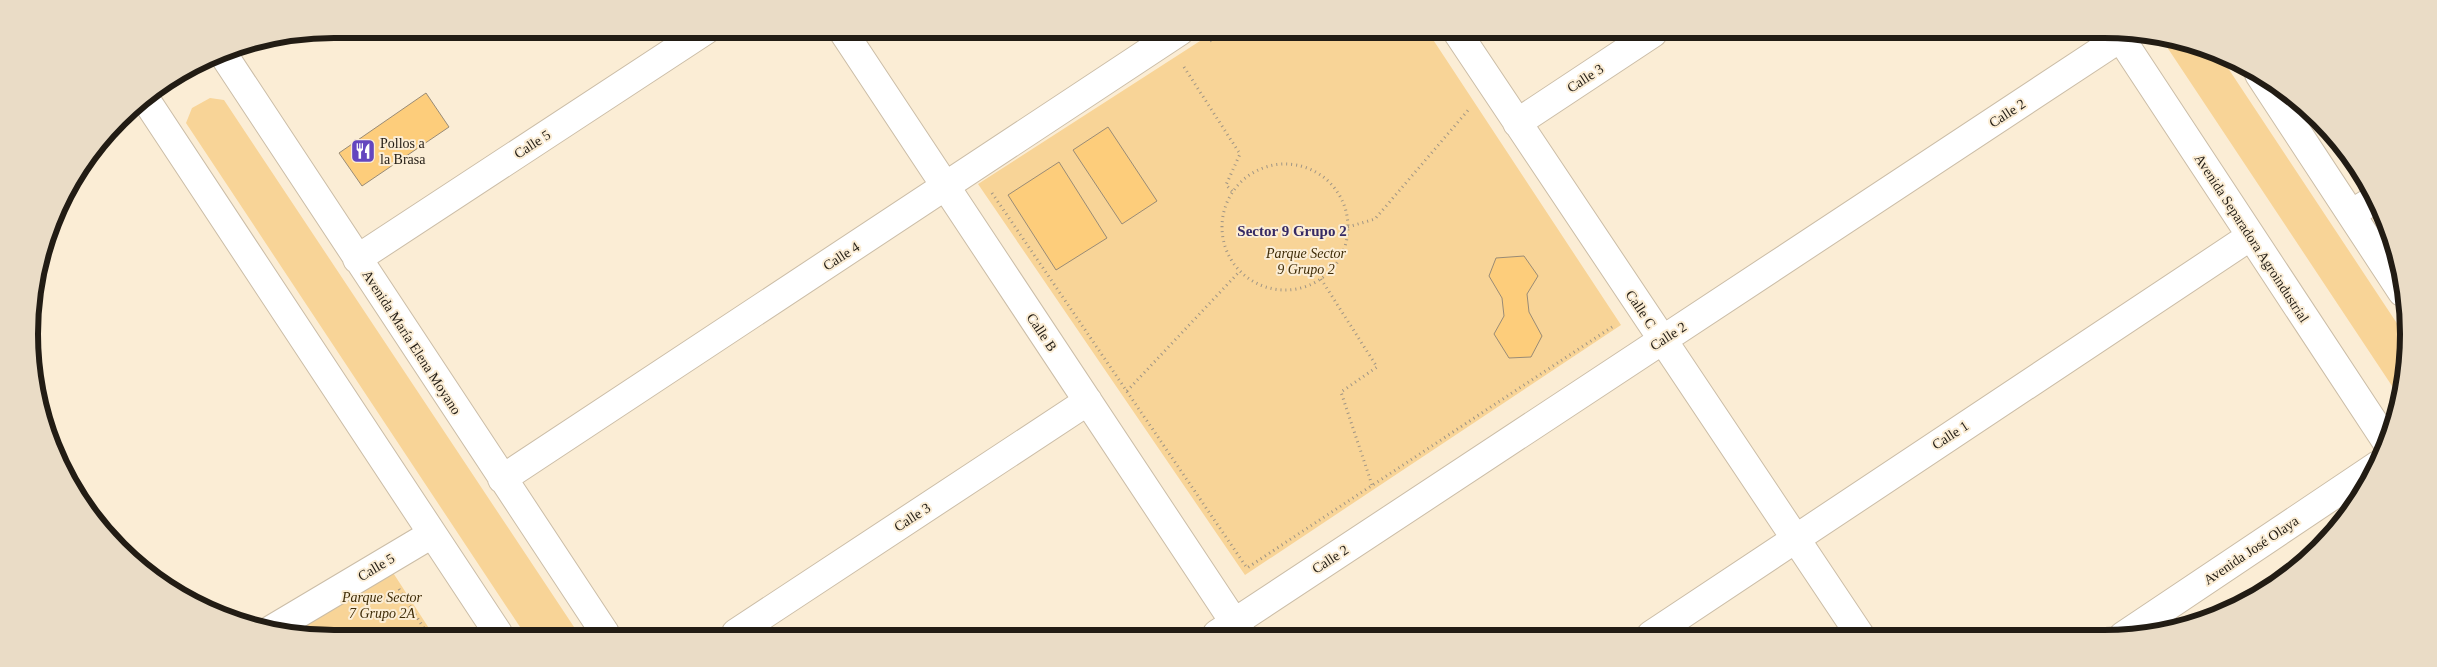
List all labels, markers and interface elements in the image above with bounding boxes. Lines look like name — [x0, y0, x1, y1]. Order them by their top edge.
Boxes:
street label: Calle 3 — [1564, 61, 1606, 96]
street label: Calle 2 — [1986, 96, 2028, 131]
street label: Calle 5 — [511, 127, 553, 162]
place label: Pollos a la Brasa — [380, 136, 426, 167]
restaurant icon: Pollos a la Brasa — [350, 138, 376, 164]
street label: Avenida Separadora Agroindustrial — [2192, 151, 2312, 325]
district label: Sector 9 Grupo 2 — [1237, 223, 1347, 239]
street label: Calle 4 — [820, 239, 862, 274]
park label: Parque Sector 9 Grupo 2 — [1265, 246, 1347, 277]
street label: Avenida María Elena Moyano — [359, 267, 464, 417]
street label: Calle C — [1623, 288, 1659, 331]
street label: Calle B — [1024, 311, 1060, 354]
street label: Calle 2 — [1647, 319, 1689, 354]
street label: Calle 1 — [1929, 418, 1971, 453]
street label: Calle 3 — [891, 500, 933, 535]
street label: Avenida José Olaya — [2201, 513, 2302, 588]
street label: Calle 2 — [1309, 542, 1351, 577]
street label: Calle 5 — [355, 551, 397, 584]
park label: Parque Sector 7 Grupo 2A — [341, 590, 423, 621]

